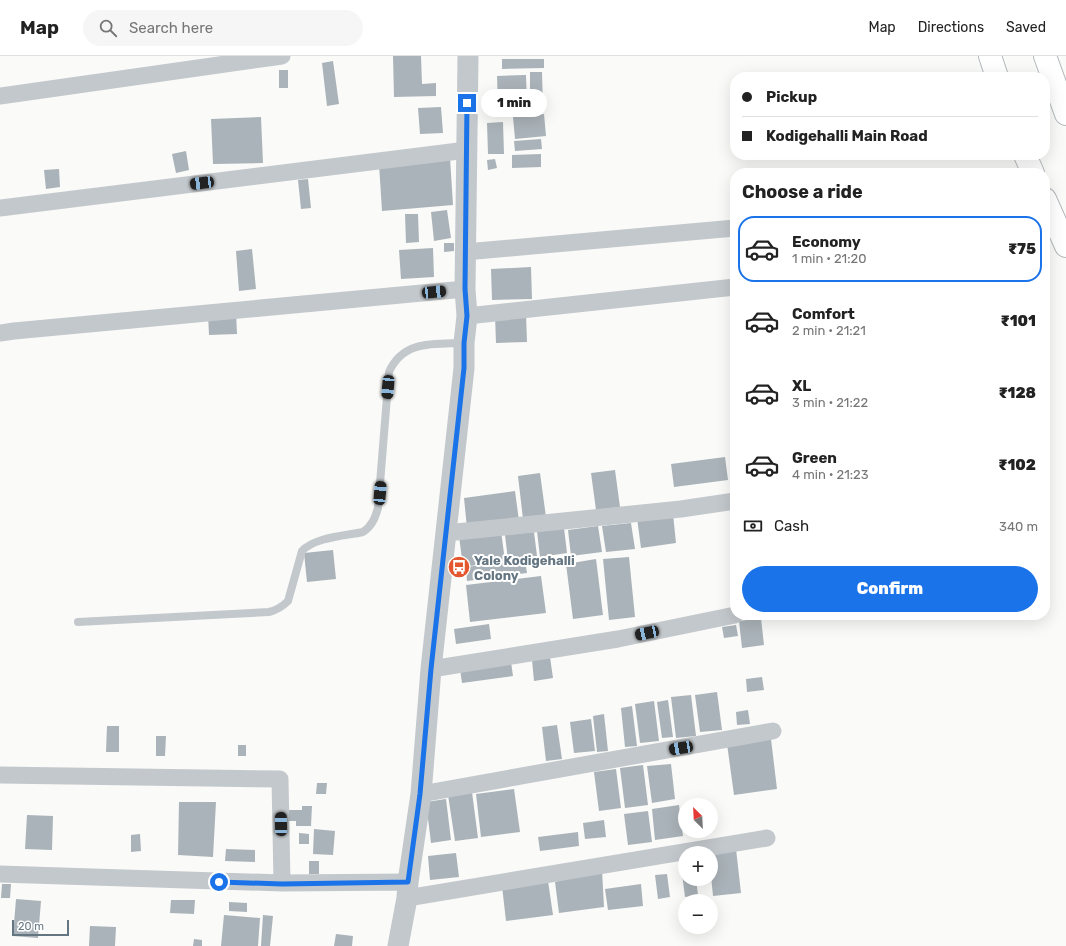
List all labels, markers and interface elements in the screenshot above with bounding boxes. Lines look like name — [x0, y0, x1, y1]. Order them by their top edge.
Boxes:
search box — [83, 10, 363, 46]
text: Map — [20, 16, 59, 39]
icon: search — [97, 17, 119, 39]
text: Search here — [129, 19, 213, 37]
text: Map — [869, 19, 896, 36]
text: Directions — [918, 19, 984, 36]
text: Saved — [1006, 19, 1046, 36]
text: Pickup — [766, 88, 817, 106]
callout: 1 min — [481, 89, 547, 117]
route end — [458, 94, 476, 112]
text: 1 min — [497, 95, 531, 110]
text: Kodigehalli Main Road — [766, 127, 928, 145]
car — [189, 176, 215, 190]
text: Choose a ride — [742, 181, 863, 203]
icon: car — [744, 231, 780, 267]
text: Economy — [792, 233, 861, 251]
text: ₹75 — [1008, 240, 1036, 258]
text: 1 min · 21:20 — [792, 251, 866, 266]
car — [422, 285, 446, 299]
icon: car — [744, 303, 780, 339]
text: Comfort — [792, 305, 855, 323]
text: ₹101 — [1001, 312, 1036, 330]
text: 2 min · 21:21 — [792, 323, 866, 338]
car — [381, 375, 395, 399]
icon: car — [744, 375, 780, 411]
text: XL — [792, 377, 811, 395]
text: ₹128 — [998, 384, 1036, 402]
text: 3 min · 21:22 — [792, 395, 868, 410]
icon: car — [744, 447, 780, 483]
text: Green — [792, 449, 837, 467]
text: ₹102 — [998, 456, 1036, 474]
text: 4 min · 21:23 — [792, 467, 868, 482]
car — [373, 481, 387, 505]
icon: cash — [742, 515, 764, 537]
text: Cash — [774, 517, 809, 535]
text: 340 m — [999, 519, 1038, 534]
place label: Yale Kodigehalli Colony — [474, 553, 575, 583]
bus stop icon: Yale Kodigehalli Colony — [446, 554, 472, 580]
button: Confirm — [742, 566, 1038, 612]
car — [634, 625, 660, 641]
car — [668, 740, 694, 756]
north arrow — [678, 798, 718, 838]
map controls — [678, 798, 718, 934]
car — [275, 812, 287, 836]
button: + — [678, 846, 718, 886]
route start — [210, 873, 228, 891]
button: − — [678, 894, 718, 934]
scale bar — [12, 918, 69, 937]
text: 20 m — [18, 920, 44, 933]

